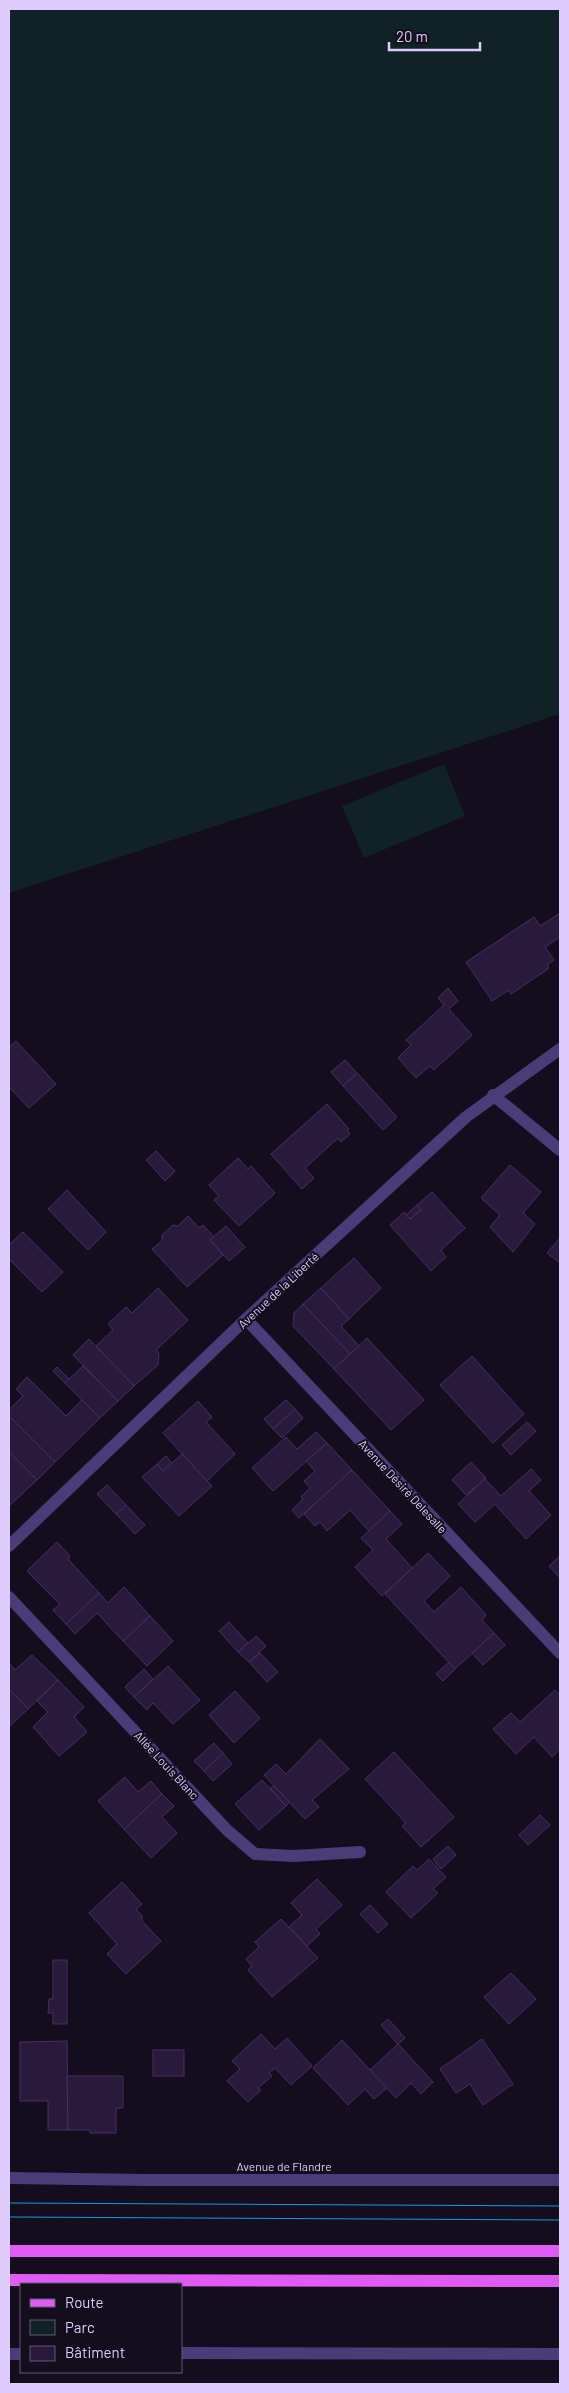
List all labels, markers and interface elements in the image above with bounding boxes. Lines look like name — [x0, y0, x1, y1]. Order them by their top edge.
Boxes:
scale bar — [389, 20, 480, 52]
text: 20 m — [396, 27, 428, 45]
street label: Avenue de la Liberté — [235, 1249, 321, 1331]
street label: Avenue Désiré Delesalle — [356, 1436, 450, 1536]
street label: Allée Louis Blanc — [132, 1728, 202, 1802]
street label: Avenue de Flandre — [236, 2159, 332, 2173]
legend — [20, 2283, 182, 2373]
text: Route — [65, 2293, 104, 2311]
text: Parc — [65, 2318, 95, 2336]
text: Bâtiment — [65, 2343, 125, 2361]

